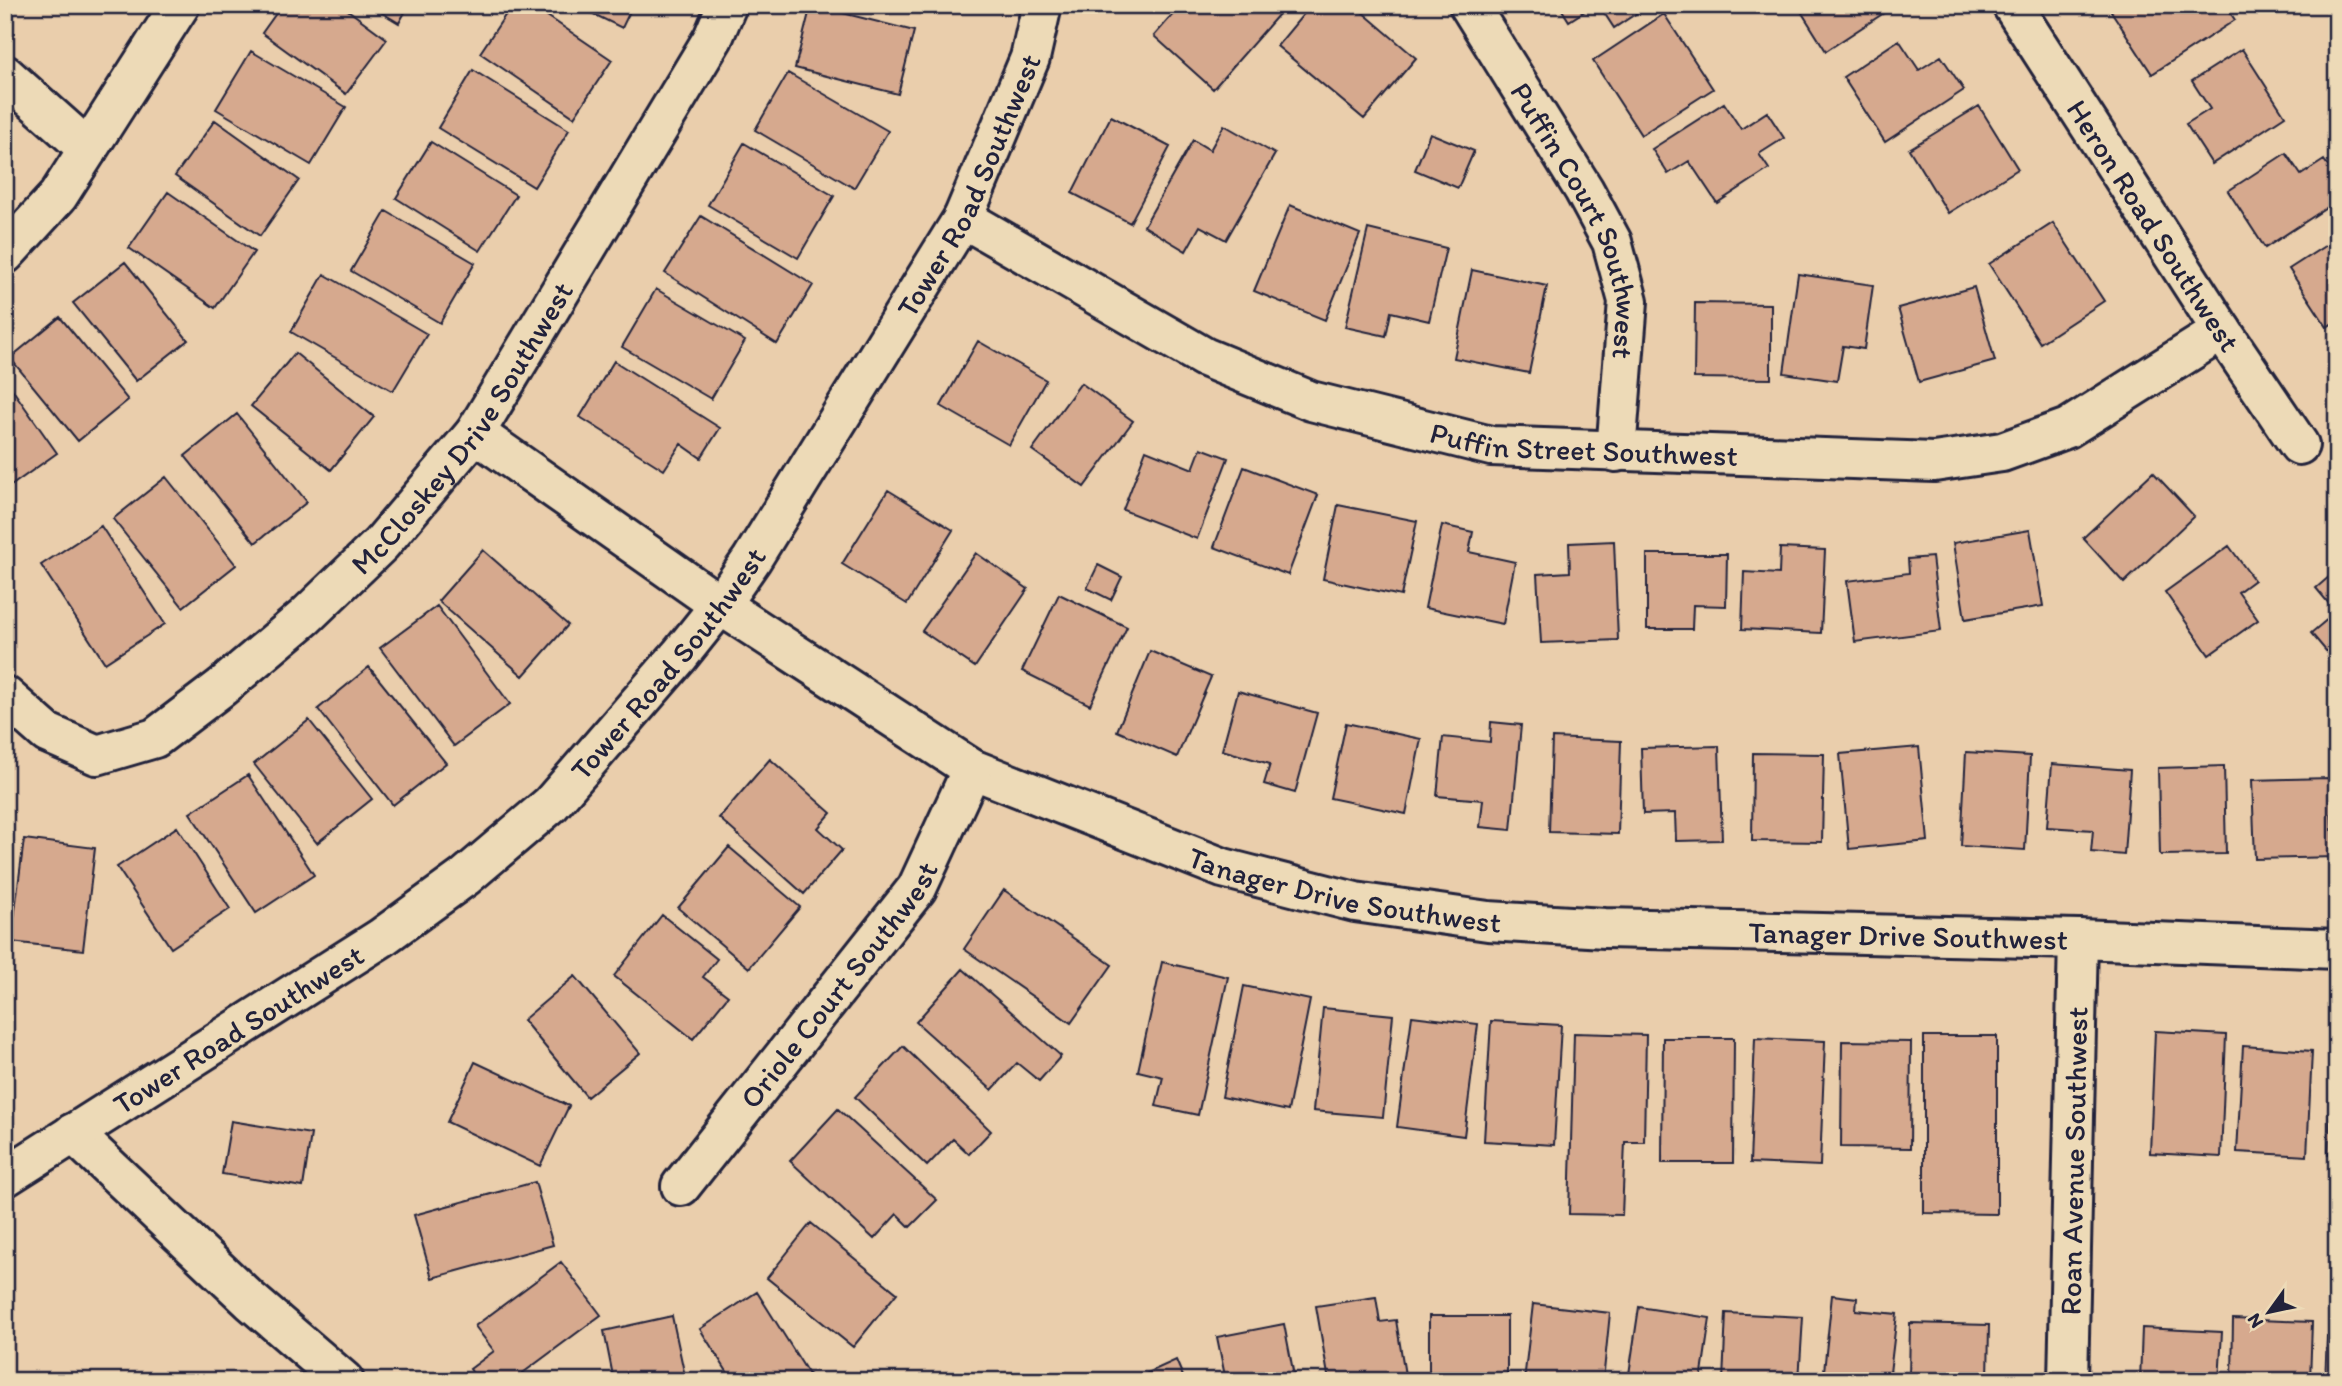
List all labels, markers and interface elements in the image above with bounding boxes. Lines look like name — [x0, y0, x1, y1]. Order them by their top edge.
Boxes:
street label: Tower Road Southwest — [888, 48, 1048, 324]
street label: Puffin Court Southwest — [1503, 75, 1647, 360]
street label: Heron Road Southwest — [2059, 92, 2249, 358]
street label: McCloskey Drive Southwest — [343, 275, 580, 582]
street label: Puffin Street Southwest — [1426, 413, 1738, 473]
street label: Tower Road Southwest — [562, 540, 773, 787]
street label: Tanager Drive Southwest — [1183, 838, 1502, 940]
street label: Oriole Court Southwest — [732, 856, 945, 1115]
street label: Tanager Drive Southwest — [1748, 913, 2068, 957]
street label: Tower Road Southwest — [106, 936, 370, 1122]
street label: Roan Avenue Southwest — [2051, 1006, 2095, 1316]
north arrow — [2234, 1278, 2304, 1348]
text: N — [2242, 1309, 2268, 1333]

